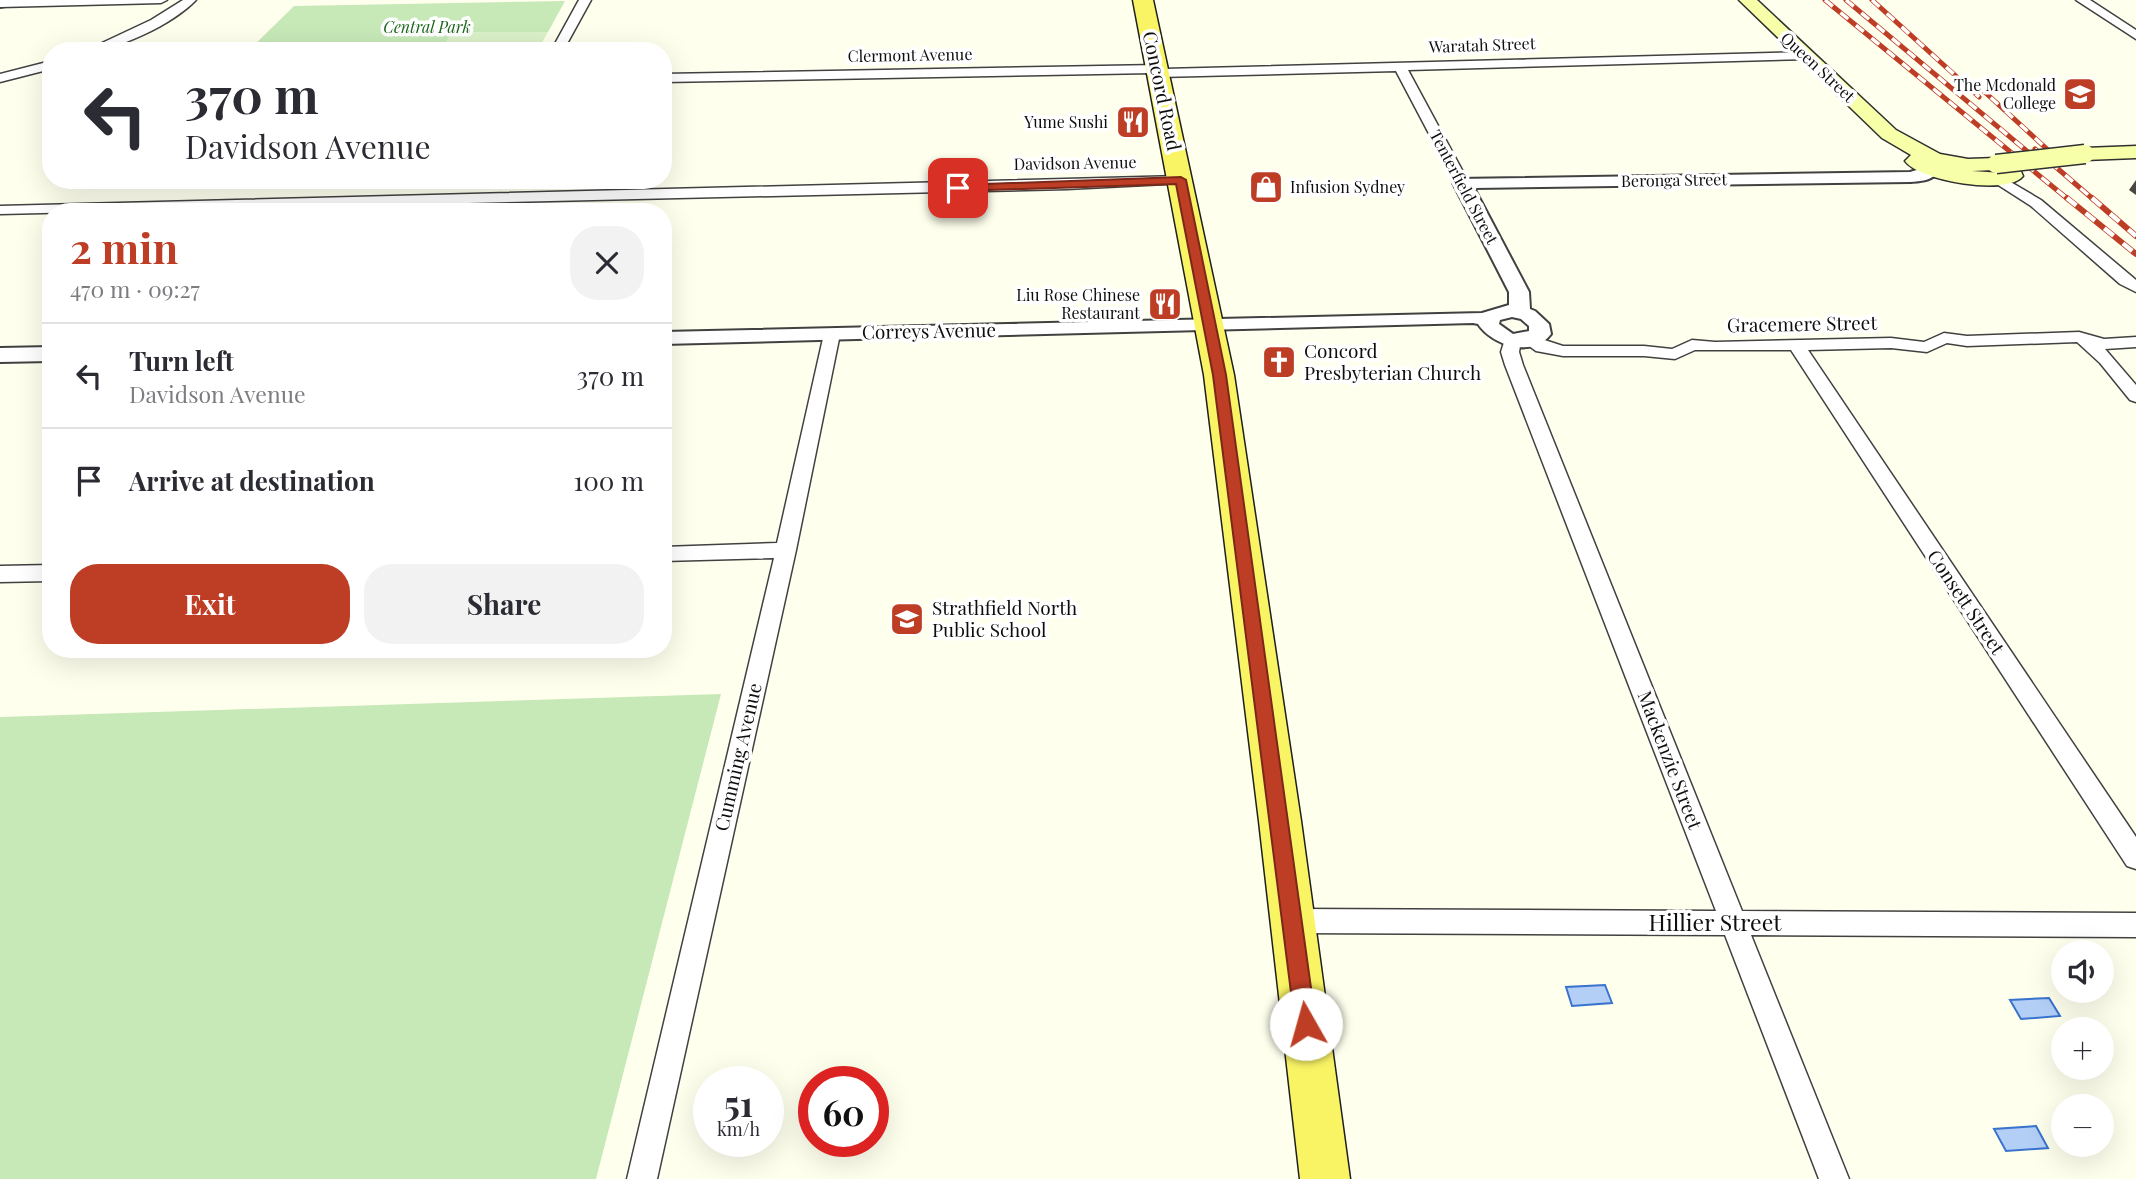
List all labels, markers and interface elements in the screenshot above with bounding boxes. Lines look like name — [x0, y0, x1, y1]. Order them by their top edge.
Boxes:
park label: Central Park — [383, 16, 471, 37]
street label: Queen Street — [1777, 27, 1860, 107]
street label: Concord Road — [1138, 29, 1188, 153]
street label: Waratah Street — [1427, 32, 1536, 57]
street label: Clermont Avenue — [847, 43, 973, 66]
text: 370 m — [185, 61, 319, 126]
icon: left — [70, 70, 161, 161]
place label: The Mcdonald College — [1954, 74, 2056, 113]
school or university icon: The Mcdonald College — [2061, 75, 2099, 113]
restaurant icon: Yume Sushi — [1114, 103, 1152, 141]
place label: Yume Sushi — [1023, 111, 1108, 132]
text: Davidson Avenue — [185, 124, 431, 167]
street label: Tenterfield Street — [1425, 126, 1504, 248]
street label: Davidson Avenue — [1013, 151, 1137, 174]
pin — [928, 158, 988, 218]
shop icon: Infusion Sydney — [1247, 168, 1285, 206]
street label: Beronga Street — [1621, 168, 1728, 191]
icon: arrive — [939, 169, 977, 207]
place label: Infusion Sydney — [1290, 176, 1405, 197]
text: 2 min — [70, 219, 178, 275]
button: close — [570, 226, 644, 300]
text: 470 m · 09:27 — [70, 273, 200, 304]
place label: Liu Rose Chinese Restaurant — [1016, 284, 1140, 323]
restaurant icon: Liu Rose Chinese Restaurant — [1146, 285, 1184, 323]
street label: Gracemere Street — [1727, 309, 1877, 337]
street label: Correys Avenue — [862, 316, 996, 344]
place label: Concord Presbyterian Church — [1304, 337, 1481, 385]
text: Turn left — [129, 343, 234, 378]
church icon: Concord Presbyterian Church — [1260, 343, 1298, 381]
icon: left — [70, 357, 108, 395]
text: 370 m — [577, 358, 644, 393]
text: Davidson Avenue — [129, 378, 306, 409]
icon: arrive — [70, 462, 108, 500]
text: Arrive at destination — [129, 463, 375, 498]
text: 100 m — [574, 463, 644, 498]
street label: Consett Street — [1922, 544, 2012, 659]
button: Exit — [70, 564, 350, 644]
button: Share — [364, 564, 644, 644]
place label: Strathfield North Public School — [932, 594, 1077, 642]
school or university icon: Strathfield North Public School — [888, 600, 926, 638]
street label: Cumming Avenue — [707, 680, 767, 833]
street label: Mackenzie Street — [1633, 687, 1709, 833]
street label: Hillier Street — [1649, 906, 1782, 937]
map controls — [2051, 940, 2114, 1157]
button: sound — [2051, 940, 2114, 1003]
position arrow — [1269, 987, 1343, 1061]
button: + — [2051, 1017, 2114, 1080]
speed limit sign: 60 — [798, 1066, 889, 1157]
text: 51 — [724, 1079, 753, 1126]
button: − — [2051, 1094, 2114, 1157]
text: km/h — [717, 1117, 760, 1141]

